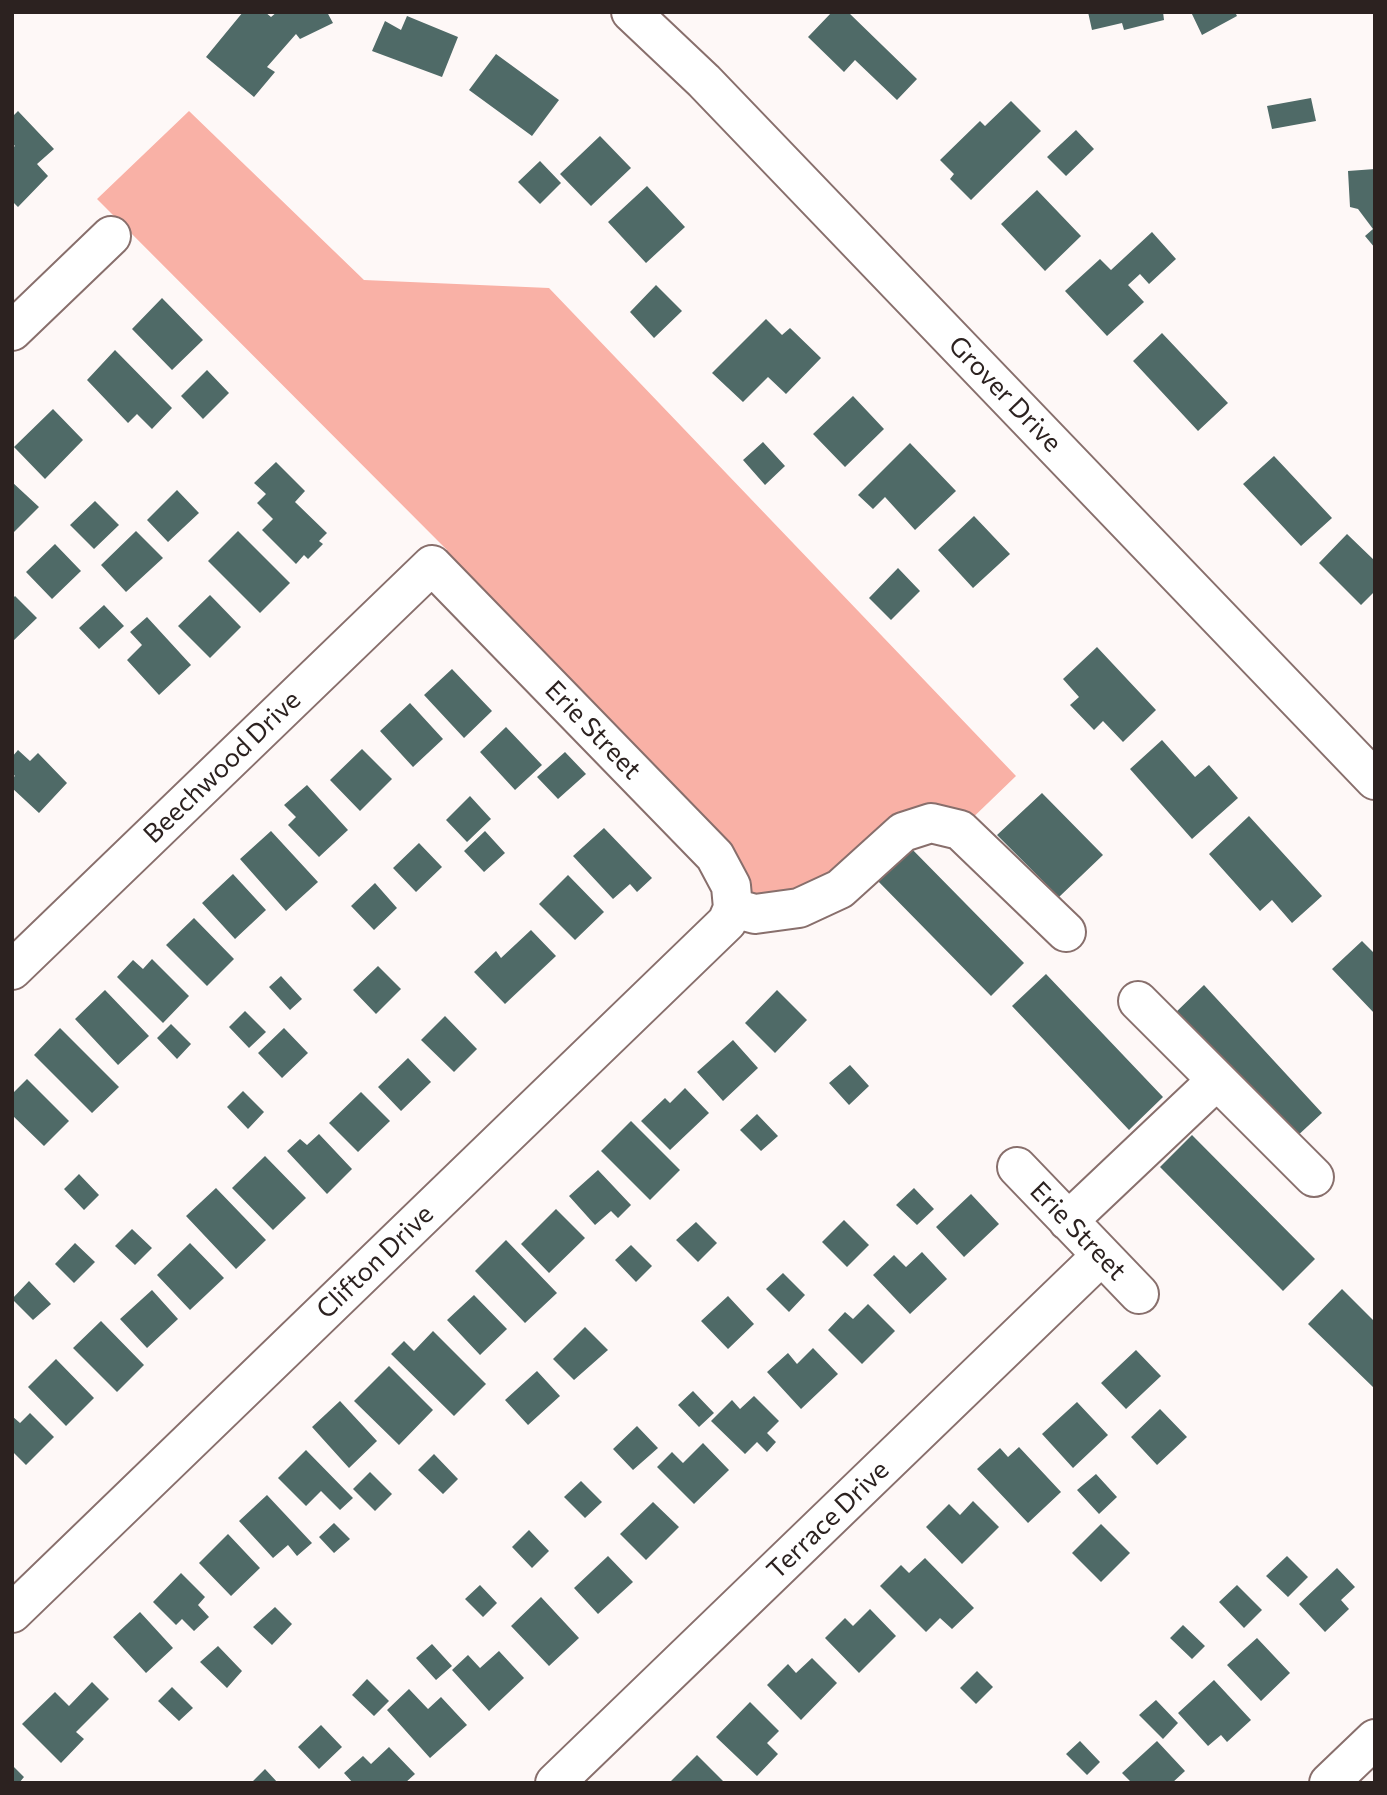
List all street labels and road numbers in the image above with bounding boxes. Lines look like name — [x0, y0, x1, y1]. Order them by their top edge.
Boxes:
street label: Grover Drive — [942, 330, 1068, 458]
street label: Erie Street — [538, 674, 648, 786]
street label: Beechwood Drive — [137, 684, 307, 850]
street label: Erie Street — [1023, 1175, 1133, 1287]
street label: Clifton Drive — [310, 1199, 440, 1325]
street label: Terrace Drive — [761, 1454, 895, 1586]

